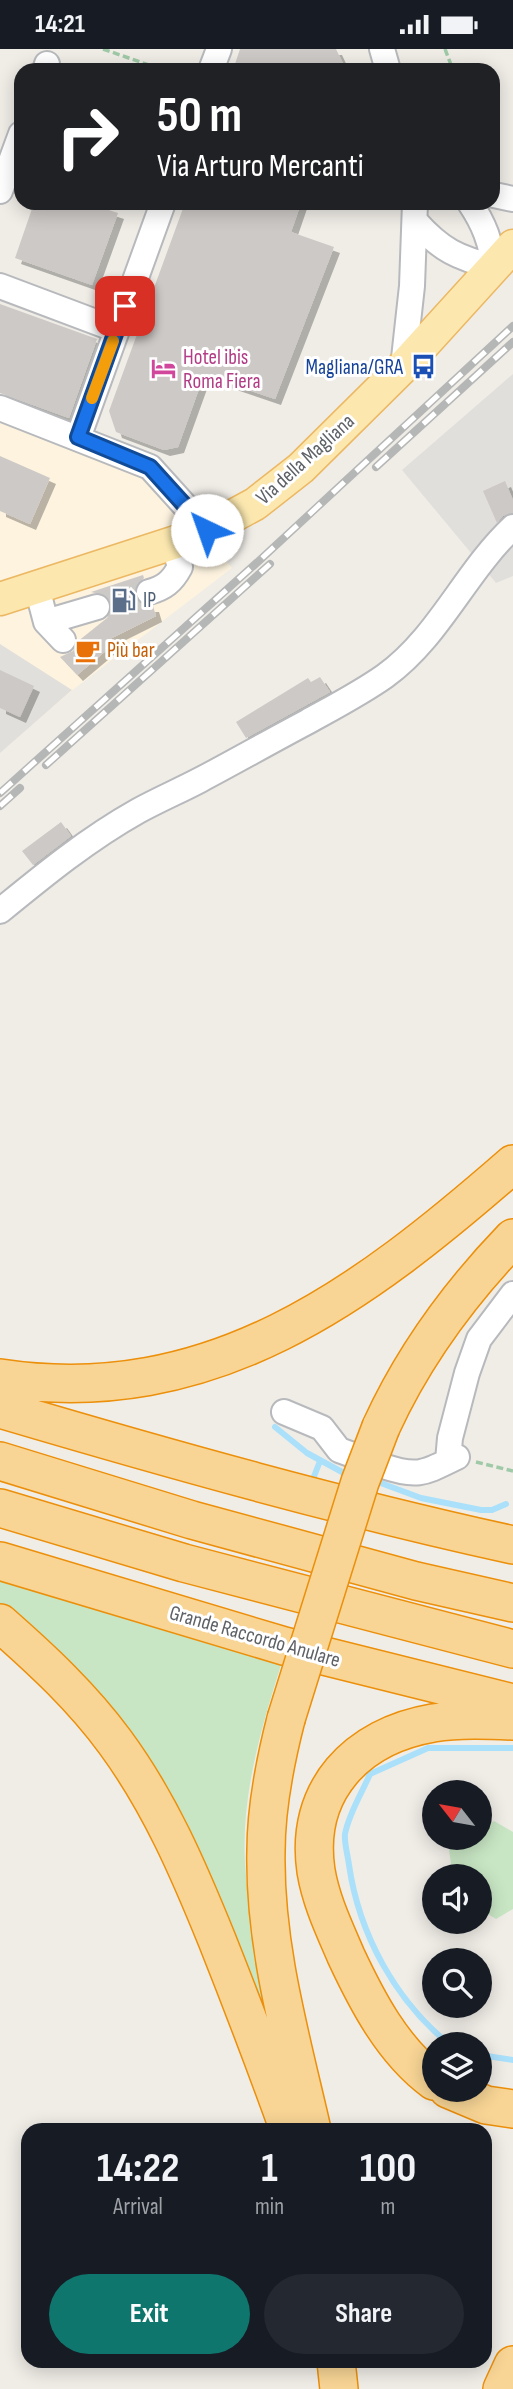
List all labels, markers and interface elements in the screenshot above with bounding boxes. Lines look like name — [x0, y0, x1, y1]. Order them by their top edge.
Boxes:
text: 14:21 — [35, 9, 85, 40]
text: 50 m — [157, 87, 242, 146]
icon: right — [42, 91, 133, 182]
text: Via Arturo Mercanti — [157, 147, 364, 186]
pin — [95, 276, 155, 336]
icon: arrive — [106, 287, 144, 325]
place label: Hotel ibis Roma Fiera — [183, 345, 260, 394]
bus stop icon: Magliana/GRA — [409, 353, 437, 381]
hotel icon: Hotel ibis Roma Fiera — [149, 355, 177, 383]
place label: Magliana/GRA — [305, 355, 404, 380]
street label: Via della Magliana — [251, 409, 360, 510]
position arrow — [170, 493, 244, 567]
fuel station icon: IP — [109, 586, 137, 614]
place label: IP — [143, 588, 156, 613]
cafe icon: Più bar — [73, 636, 101, 664]
place label: Più bar — [107, 638, 155, 663]
street label: Grande Raccordo Anulare — [167, 1600, 343, 1673]
north arrow — [422, 1780, 492, 1850]
map controls — [422, 1780, 492, 2102]
button: sound — [422, 1864, 492, 1934]
button: search — [422, 1948, 492, 2018]
button: layers — [422, 2032, 492, 2102]
text: 14:22 — [97, 2143, 179, 2194]
text: 1 — [261, 2143, 278, 2194]
text: 100 — [360, 2143, 416, 2194]
text: Arrival — [113, 2193, 163, 2221]
text: min — [255, 2193, 284, 2221]
text: m — [381, 2193, 395, 2221]
button: Exit — [49, 2274, 250, 2354]
button: Share — [264, 2274, 464, 2354]

